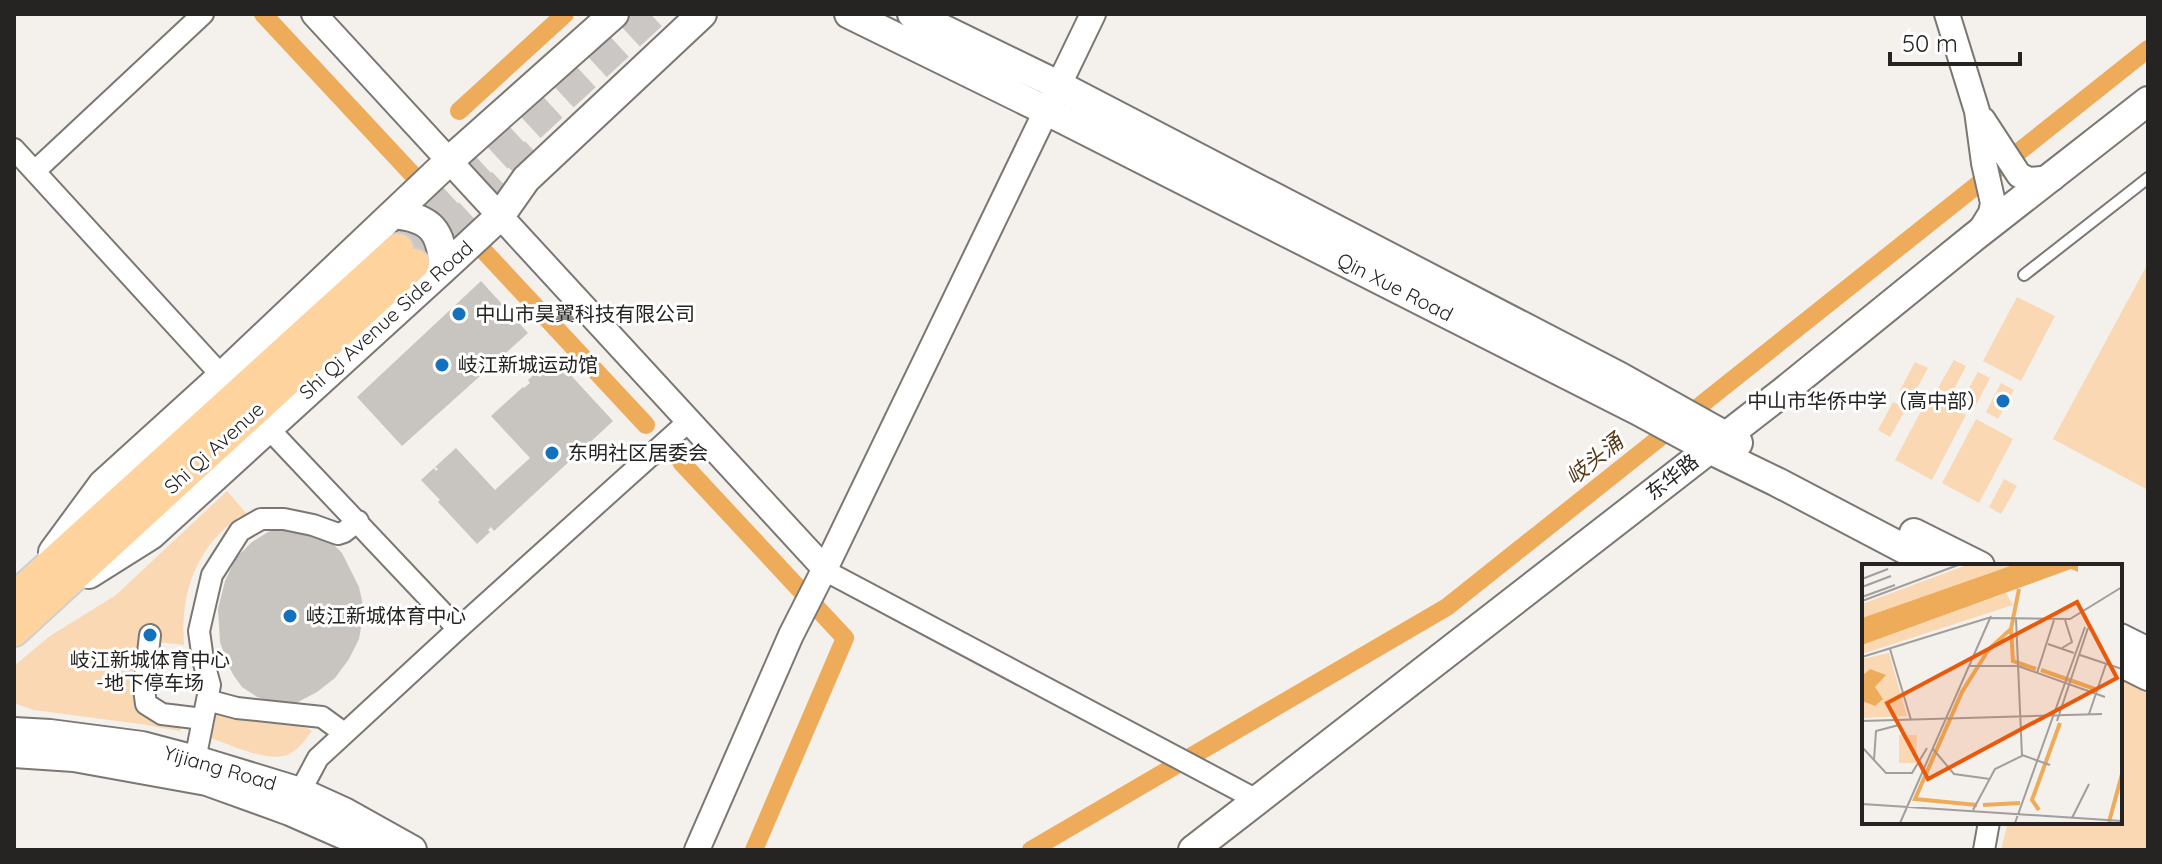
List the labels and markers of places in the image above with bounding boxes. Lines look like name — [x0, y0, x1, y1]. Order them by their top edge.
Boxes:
place label: 中山市昊翼科技有限公司 — [475, 301, 695, 326]
marker: 中山市昊翼科技有限公司 — [450, 305, 468, 323]
place label: 岐江新城运动馆 — [458, 352, 598, 377]
marker: 岐江新城运动馆 — [433, 356, 451, 374]
place label: 中山市华侨中学（高中部） — [1747, 388, 1987, 413]
marker: 中山市华侨中学（高中部） — [1994, 392, 2012, 410]
place label: 东明社区居委会 — [568, 440, 708, 465]
marker: 东明社区居委会 — [543, 444, 561, 462]
place label: 岐江新城体育中心 — [306, 603, 466, 628]
marker: 岐江新城体育中心 — [281, 607, 299, 625]
marker: 岐江新城体育中心 -地下停车场 — [141, 626, 159, 644]
place label: 岐江新城体育中心 -地下停车场 — [70, 647, 230, 695]

